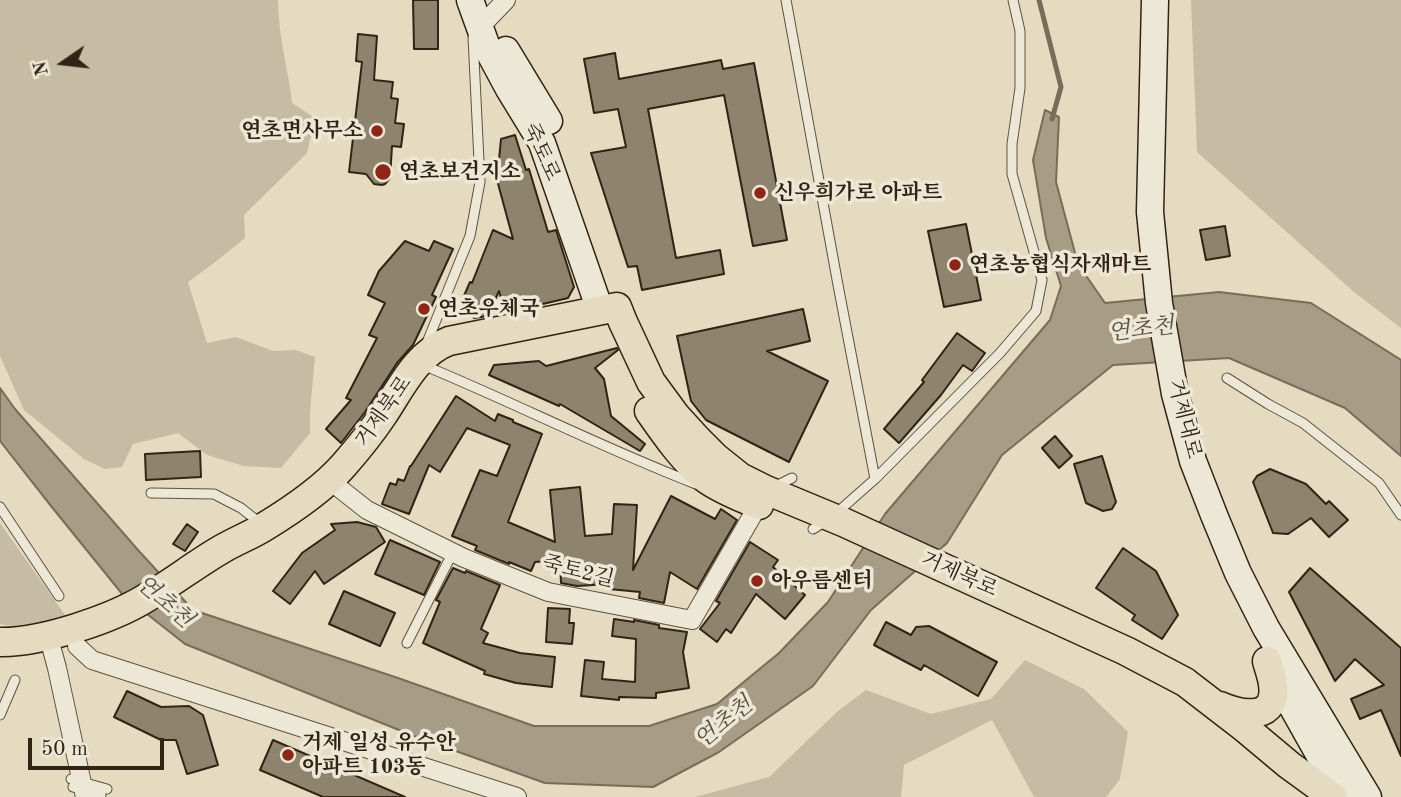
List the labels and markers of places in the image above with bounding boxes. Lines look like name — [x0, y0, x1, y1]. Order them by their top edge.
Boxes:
place label: 연초면사무소 — [241, 118, 363, 144]
marker: 연초면사무소 — [369, 123, 385, 139]
place label: 연초보건지소 — [399, 159, 521, 185]
marker: 연초보건지소 — [373, 162, 393, 182]
place label: 신우희가로 아파트 — [774, 180, 942, 206]
marker: 신우희가로 아파트 — [752, 185, 768, 201]
place label: 연초농협식자재마트 — [969, 252, 1152, 278]
marker: 연초농협식자재마트 — [947, 257, 963, 273]
place label: 연초우체국 — [438, 296, 539, 322]
marker: 연초우체국 — [416, 301, 432, 317]
place label: 아우름센터 — [771, 568, 872, 594]
marker: 아우름센터 — [749, 573, 765, 589]
place label: 거제 일성 유수안 아파트 103동 — [302, 730, 456, 780]
marker: 거제 일성 유수안 아파트 103동 — [280, 747, 296, 763]

